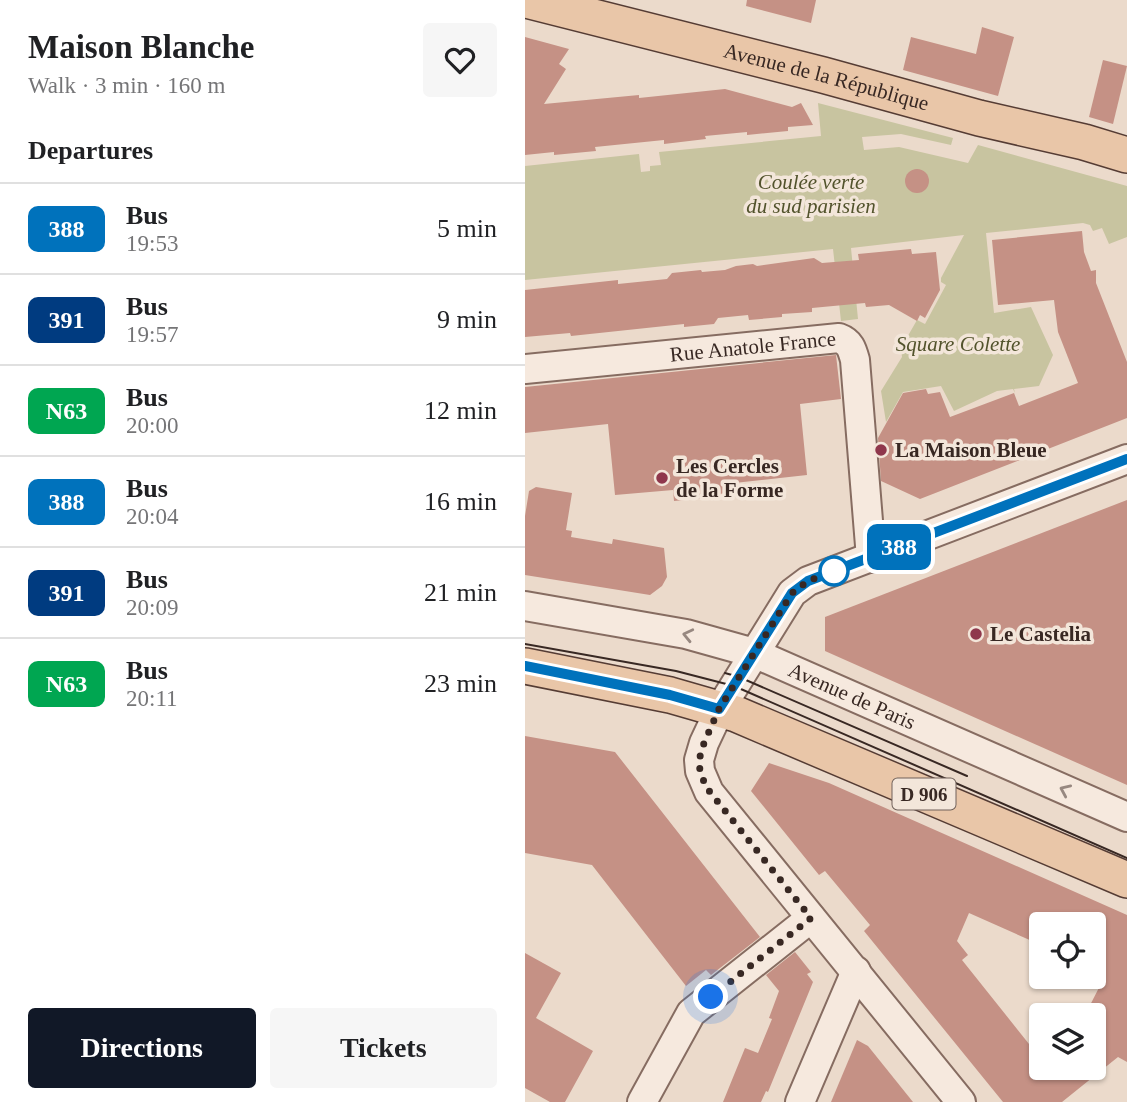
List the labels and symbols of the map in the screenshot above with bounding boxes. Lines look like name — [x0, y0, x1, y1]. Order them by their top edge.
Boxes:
street label: Avenue de la République — [721, 38, 932, 116]
park label: Coulée verte du sud parisien — [746, 170, 876, 218]
street label: Rue Anatole France — [669, 326, 837, 367]
park label: Square Colette — [896, 332, 1020, 356]
place label: La Maison Bleue — [895, 438, 1047, 462]
marker: La Maison Bleue — [873, 442, 889, 458]
place label: Les Cercles de la Forme — [676, 454, 783, 502]
marker: Les Cercles de la Forme — [654, 470, 670, 486]
line badge: 388 — [859, 524, 939, 570]
unlabelled marker — [819, 556, 849, 586]
place label: Le Castelia — [990, 622, 1091, 646]
marker: Le Castelia — [968, 626, 984, 642]
one-way arrow — [682, 629, 694, 644]
street label: Avenue de Paris — [785, 658, 919, 734]
road number: D 906 — [893, 778, 955, 810]
one-way arrow — [1059, 784, 1072, 798]
your location — [693, 979, 728, 1014]

